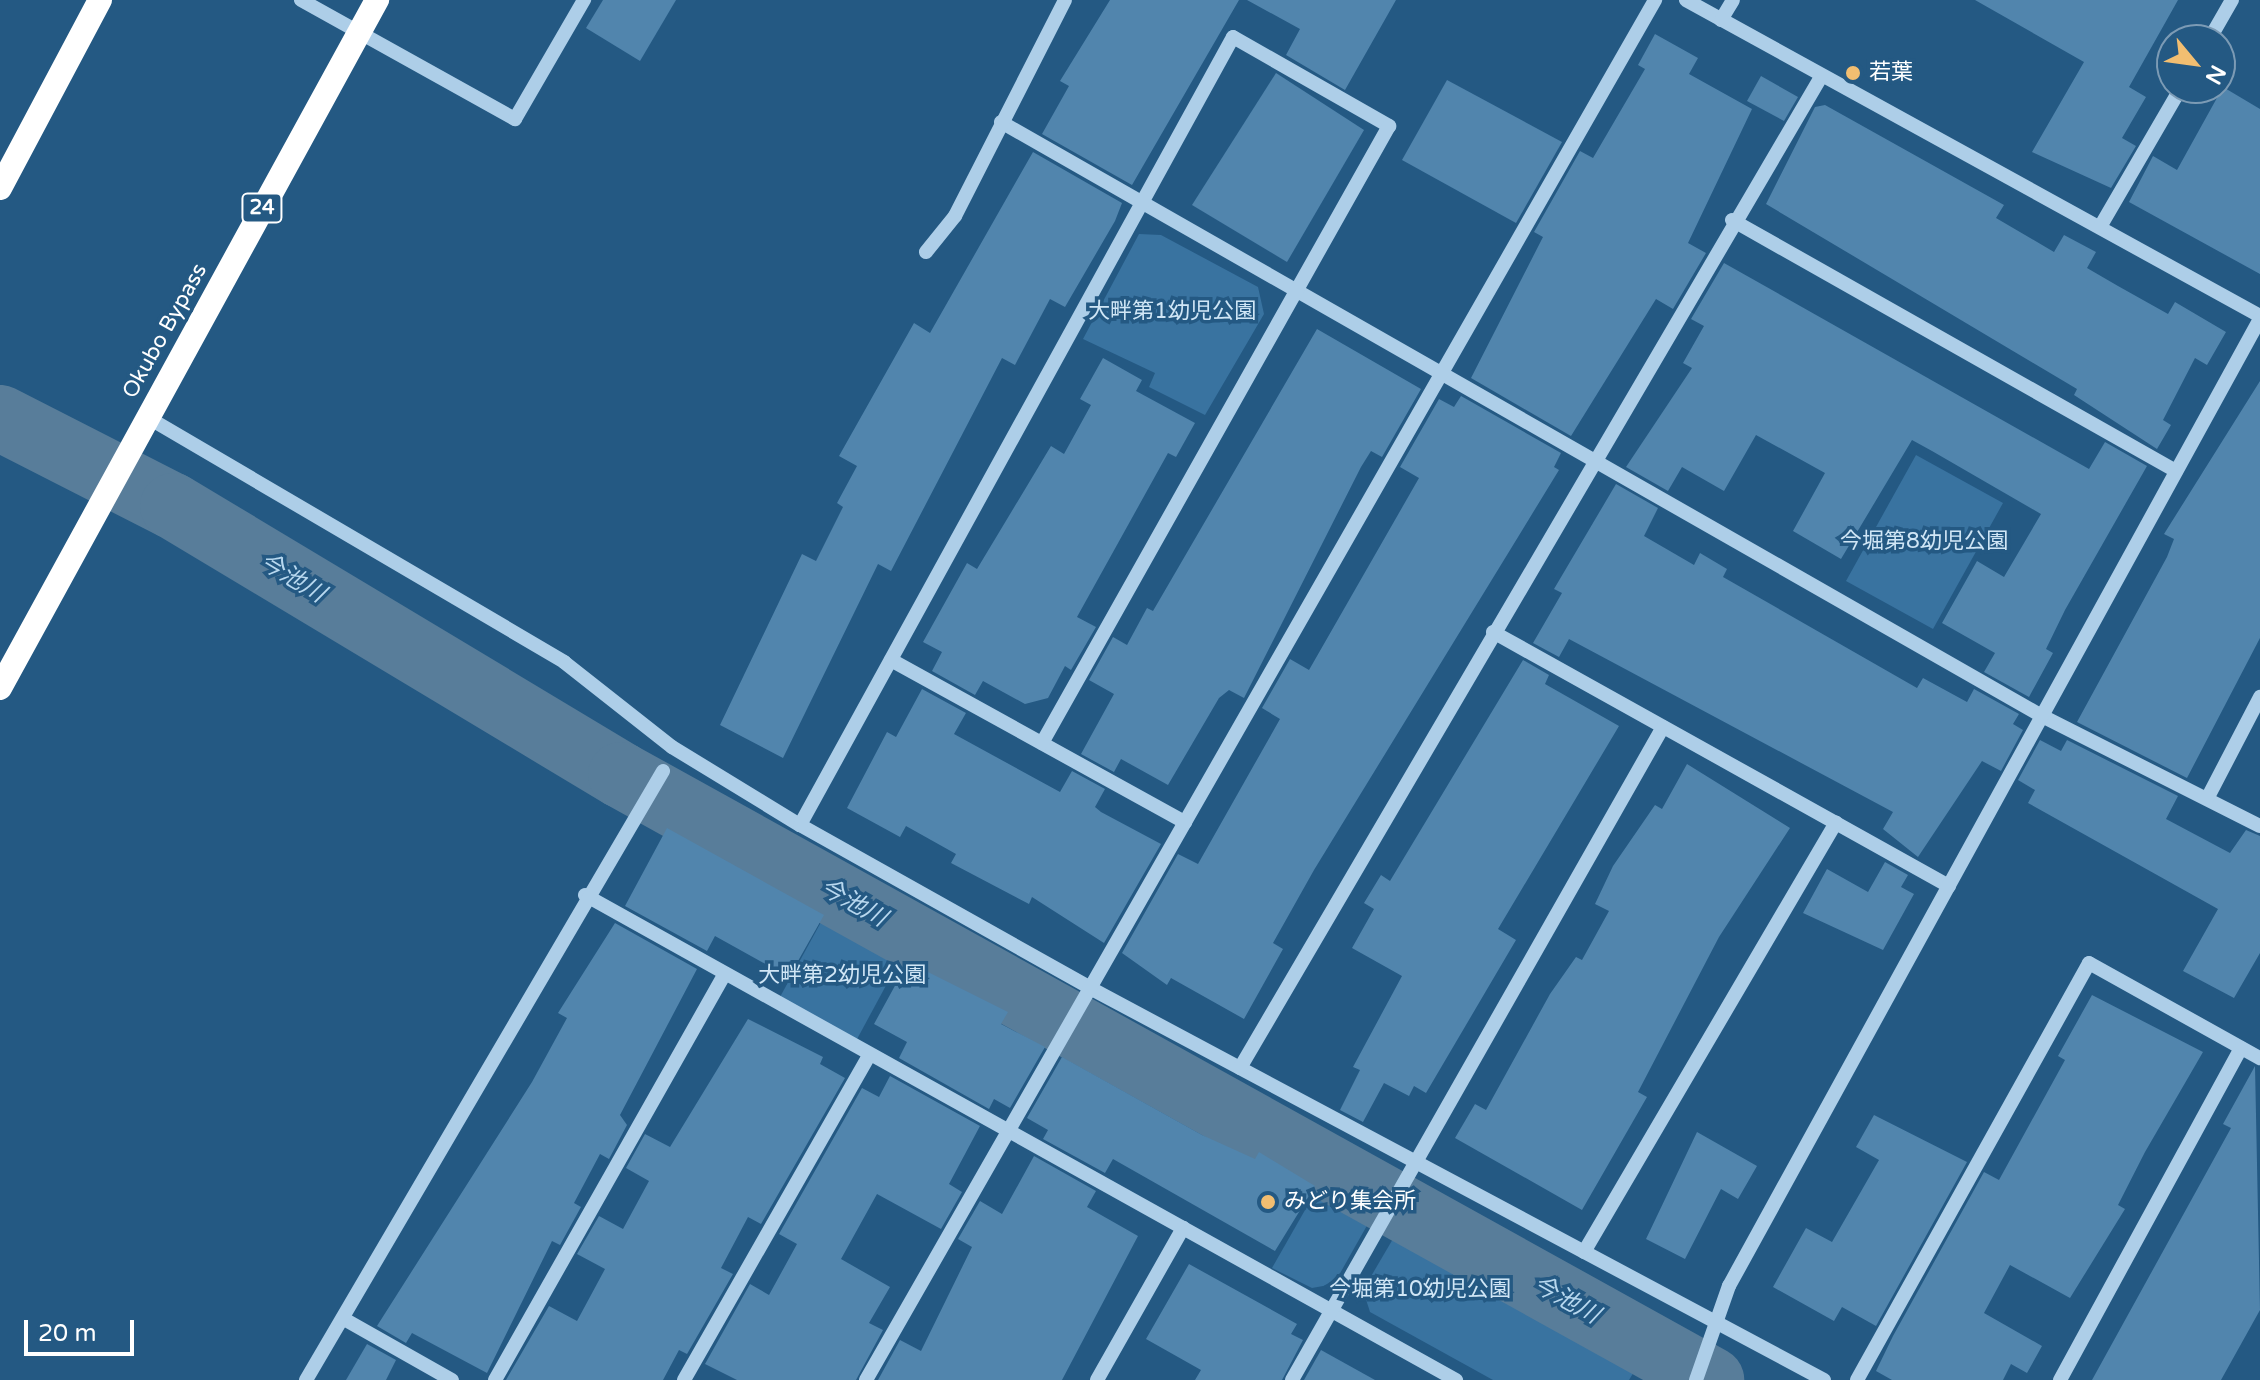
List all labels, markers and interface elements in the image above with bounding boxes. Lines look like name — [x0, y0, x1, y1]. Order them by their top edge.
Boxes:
north arrow — [2156, 24, 2236, 104]
place label: 若葉 — [1869, 60, 1913, 86]
text: N — [2200, 61, 2231, 89]
marker: 若葉 — [1844, 64, 1862, 82]
road number: 24 — [240, 192, 284, 224]
street label: Okubo Bypass — [117, 259, 213, 403]
park label: 大畔第1幼児公園 — [1088, 299, 1256, 325]
park label: 今堀第8幼児公園 — [1840, 529, 2008, 555]
water label: 今池川 — [254, 547, 330, 609]
water label: 今池川 — [815, 873, 891, 933]
park label: 大畔第2幼児公園 — [758, 963, 926, 989]
place label: みどり集会所 — [1284, 1189, 1416, 1215]
marker: みどり集会所 — [1259, 1193, 1277, 1211]
water label: 今池川 — [1528, 1270, 1604, 1330]
park label: 今堀第10幼児公園 — [1329, 1277, 1511, 1303]
scale bar — [28, 1304, 138, 1354]
text: 20 m — [38, 1319, 96, 1348]

